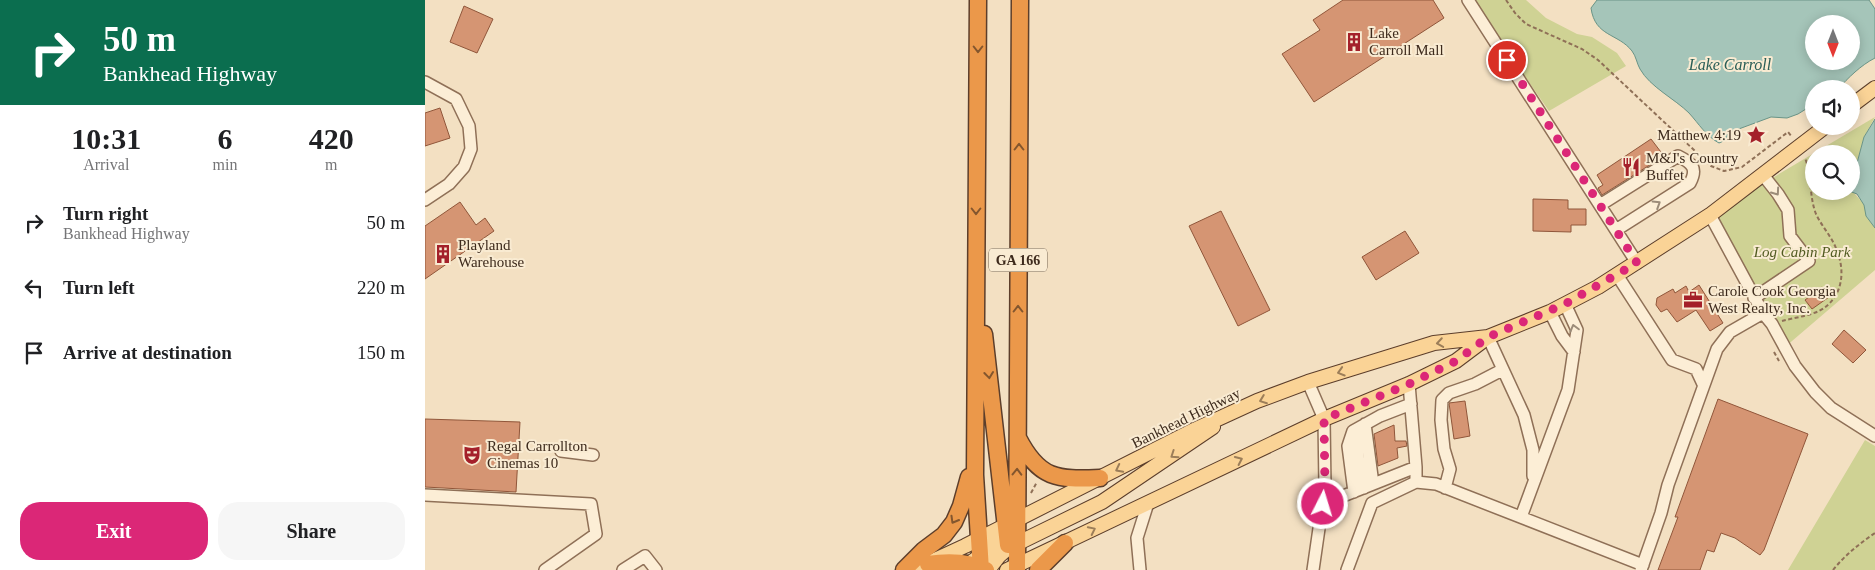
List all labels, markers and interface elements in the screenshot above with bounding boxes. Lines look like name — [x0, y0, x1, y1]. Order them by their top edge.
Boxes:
north arrow — [1805, 15, 1860, 70]
map controls — [1805, 15, 1860, 200]
icon: right — [20, 20, 85, 85]
text: 50 m — [103, 20, 176, 59]
place label: Lake Carroll Mall — [1369, 25, 1444, 58]
building icon: Lake Carroll Mall — [1343, 31, 1365, 53]
pin — [1486, 39, 1528, 81]
one-way arrow — [973, 45, 983, 53]
icon: arrive — [1493, 46, 1521, 74]
water label: Lake Carroll — [1688, 56, 1772, 73]
text: Bankhead Highway — [103, 61, 277, 86]
button: sound — [1805, 80, 1860, 135]
text: 10:31 — [71, 122, 141, 155]
text: 6 — [217, 122, 232, 155]
text: 420 — [309, 122, 354, 155]
place icon: Matthew 4:19 — [1745, 124, 1767, 146]
place label: Matthew 4:19 — [1657, 127, 1741, 143]
one-way arrow — [1014, 143, 1024, 150]
button: search — [1805, 145, 1860, 200]
place label: M&J's Country Buffet — [1646, 150, 1739, 183]
text: Arrival — [83, 156, 129, 173]
text: min — [213, 156, 237, 173]
text: m — [325, 156, 337, 173]
restaurant icon: M&J's Country Buffet — [1620, 156, 1642, 178]
one-way arrow — [1770, 186, 1779, 196]
one-way arrow — [1652, 200, 1661, 210]
text: Turn right — [63, 203, 148, 224]
one-way arrow — [971, 207, 982, 215]
icon: right — [20, 209, 48, 237]
text: 50 m — [366, 212, 405, 233]
text: Bankhead Highway — [63, 225, 190, 242]
place label: Playland Warehouse — [458, 237, 525, 270]
building icon: Playland Warehouse — [432, 243, 454, 265]
park label: Log Cabin Park — [1753, 244, 1851, 260]
road number: GA 166 — [989, 248, 1047, 272]
icon: left — [20, 274, 48, 302]
text: Turn left — [63, 277, 135, 298]
text: 220 m — [357, 277, 405, 298]
place label: Carole Cook Georgia West Realty, Inc. — [1708, 283, 1836, 316]
office icon: Carole Cook Georgia West Realty, Inc. — [1682, 289, 1704, 311]
one-way arrow — [1013, 305, 1023, 313]
one-way arrow — [1569, 324, 1580, 332]
one-way arrow — [1436, 337, 1444, 348]
icon: arrive — [20, 339, 48, 367]
text: Arrive at destination — [63, 342, 232, 363]
text: 150 m — [357, 342, 405, 363]
one-way arrow — [1337, 367, 1345, 377]
one-way arrow — [983, 371, 994, 379]
street label: Bankhead Highway — [1129, 385, 1243, 451]
one-way arrow — [1259, 394, 1267, 404]
place label: Regal Carrollton Cinemas 10 — [487, 438, 588, 471]
theatre icon: Regal Carrollton Cinemas 10 — [461, 444, 483, 466]
one-way arrow — [1170, 449, 1180, 458]
one-way arrow — [1234, 455, 1243, 466]
one-way arrow — [1115, 463, 1124, 473]
one-way arrow — [1012, 468, 1022, 476]
position arrow — [1296, 477, 1348, 529]
button: Exit — [20, 502, 208, 560]
button: Share — [218, 502, 405, 560]
one-way arrow — [950, 515, 960, 524]
one-way arrow — [1087, 526, 1096, 536]

